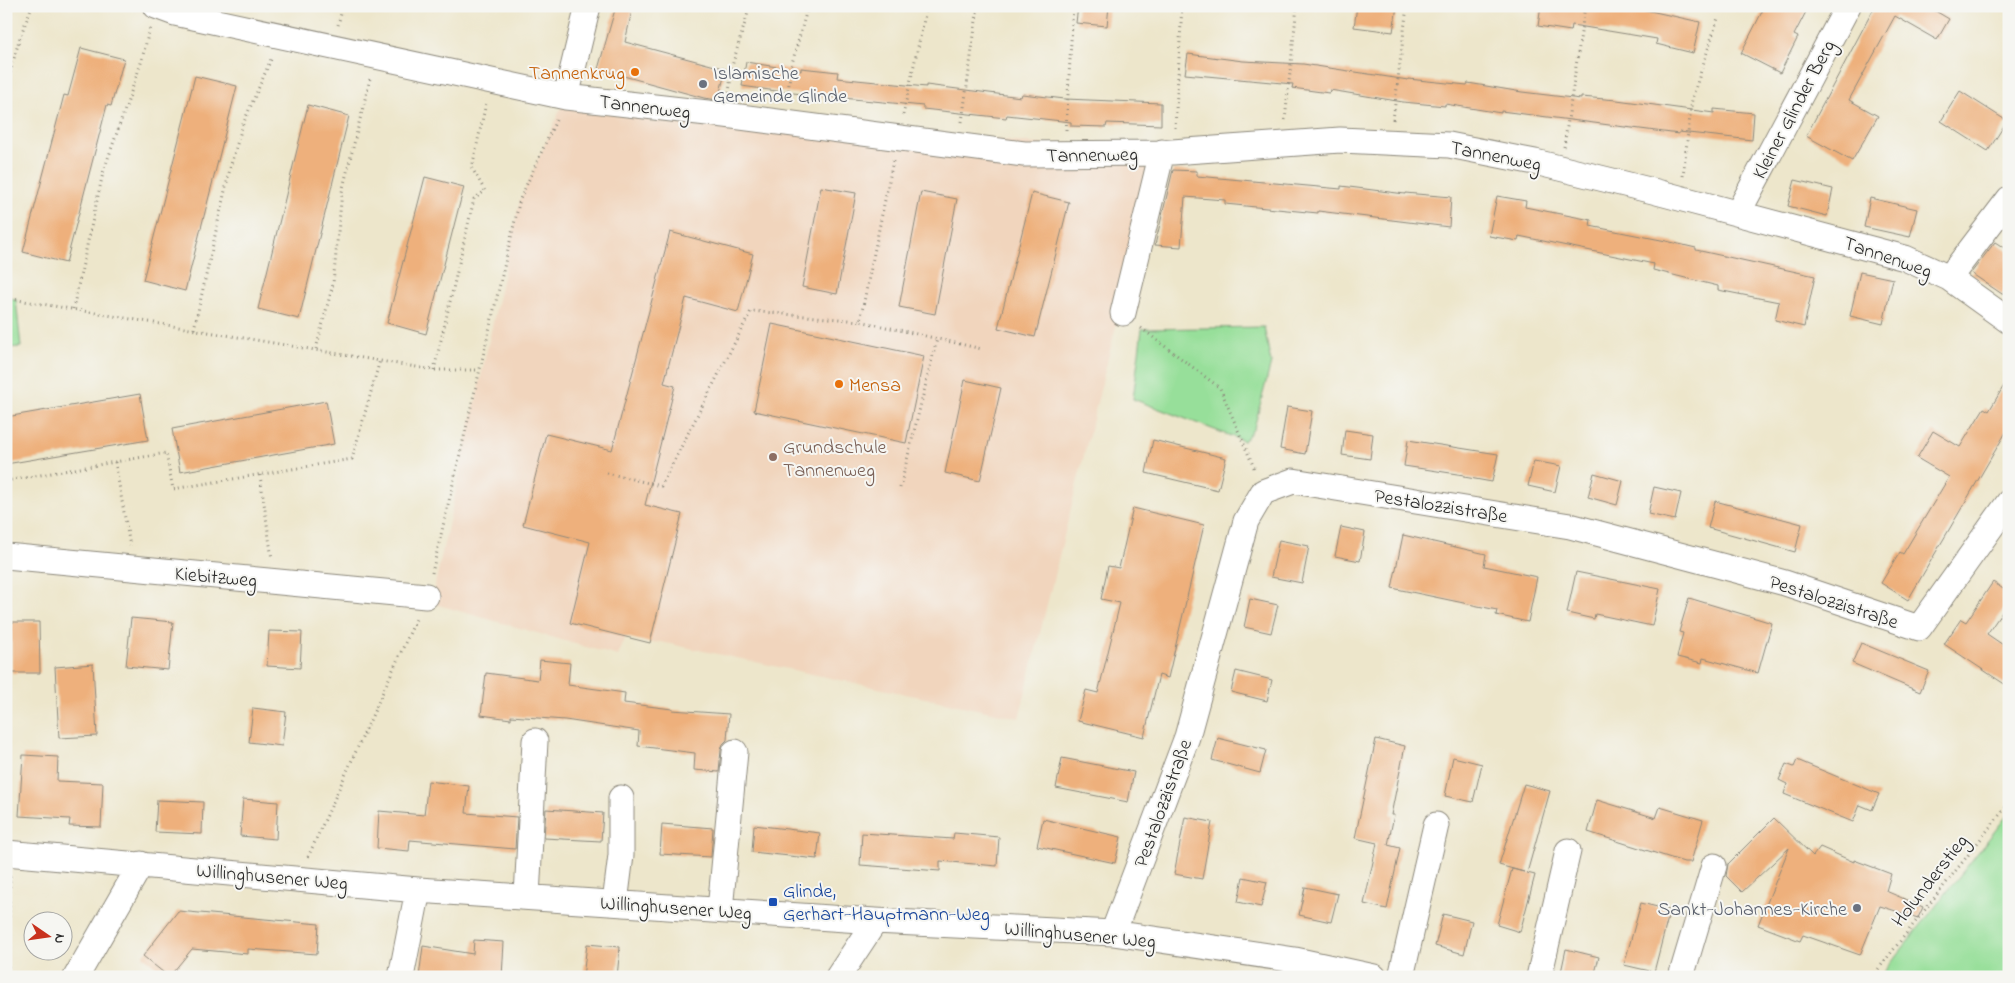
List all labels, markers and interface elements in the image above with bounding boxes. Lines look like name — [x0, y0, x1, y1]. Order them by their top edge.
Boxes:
street label: Kleiner Glinder Berg — [1746, 35, 1845, 185]
place label: Tannenkrug — [529, 60, 625, 90]
place label: Islamische Gemeinde Glinde — [713, 60, 847, 112]
marker: Tannenkrug — [629, 66, 641, 78]
marker: Islamische Gemeinde Glinde — [697, 78, 709, 90]
street label: Tannenweg — [597, 88, 692, 129]
street label: Tannenweg — [1447, 134, 1543, 181]
street label: Tannenweg — [1046, 141, 1138, 173]
street label: Tannenweg — [1839, 230, 1935, 288]
place label: Mensa — [849, 372, 901, 401]
marker: Mensa — [833, 378, 845, 390]
place label: Grundschule Tannenweg — [783, 434, 887, 487]
marker: Grundschule Tannenweg — [767, 451, 779, 463]
street label: Pestalozzistraße — [1372, 483, 1509, 532]
street label: Kiebitzweg — [173, 560, 258, 598]
street label: Pestalozzistraße — [1765, 569, 1902, 638]
street label: Pestalozzistraße — [1128, 736, 1201, 872]
street label: Holunderstieg — [1885, 829, 1977, 935]
street label: Willinghusener Weg — [195, 857, 349, 901]
place label: Glinde, Gerhart-Hauptmann-Weg — [783, 878, 990, 931]
street label: Willinghusener Weg — [599, 890, 753, 930]
marker: Glinde, Gerhart-Hauptmann-Weg — [767, 896, 779, 908]
place label: Sankt-Johannes-Kirche — [1657, 896, 1847, 925]
marker: Sankt-Johannes-Kirche — [1851, 902, 1863, 914]
north arrow — [22, 910, 72, 960]
street label: Willinghusener Weg — [1003, 915, 1157, 959]
text: N — [48, 932, 70, 946]

